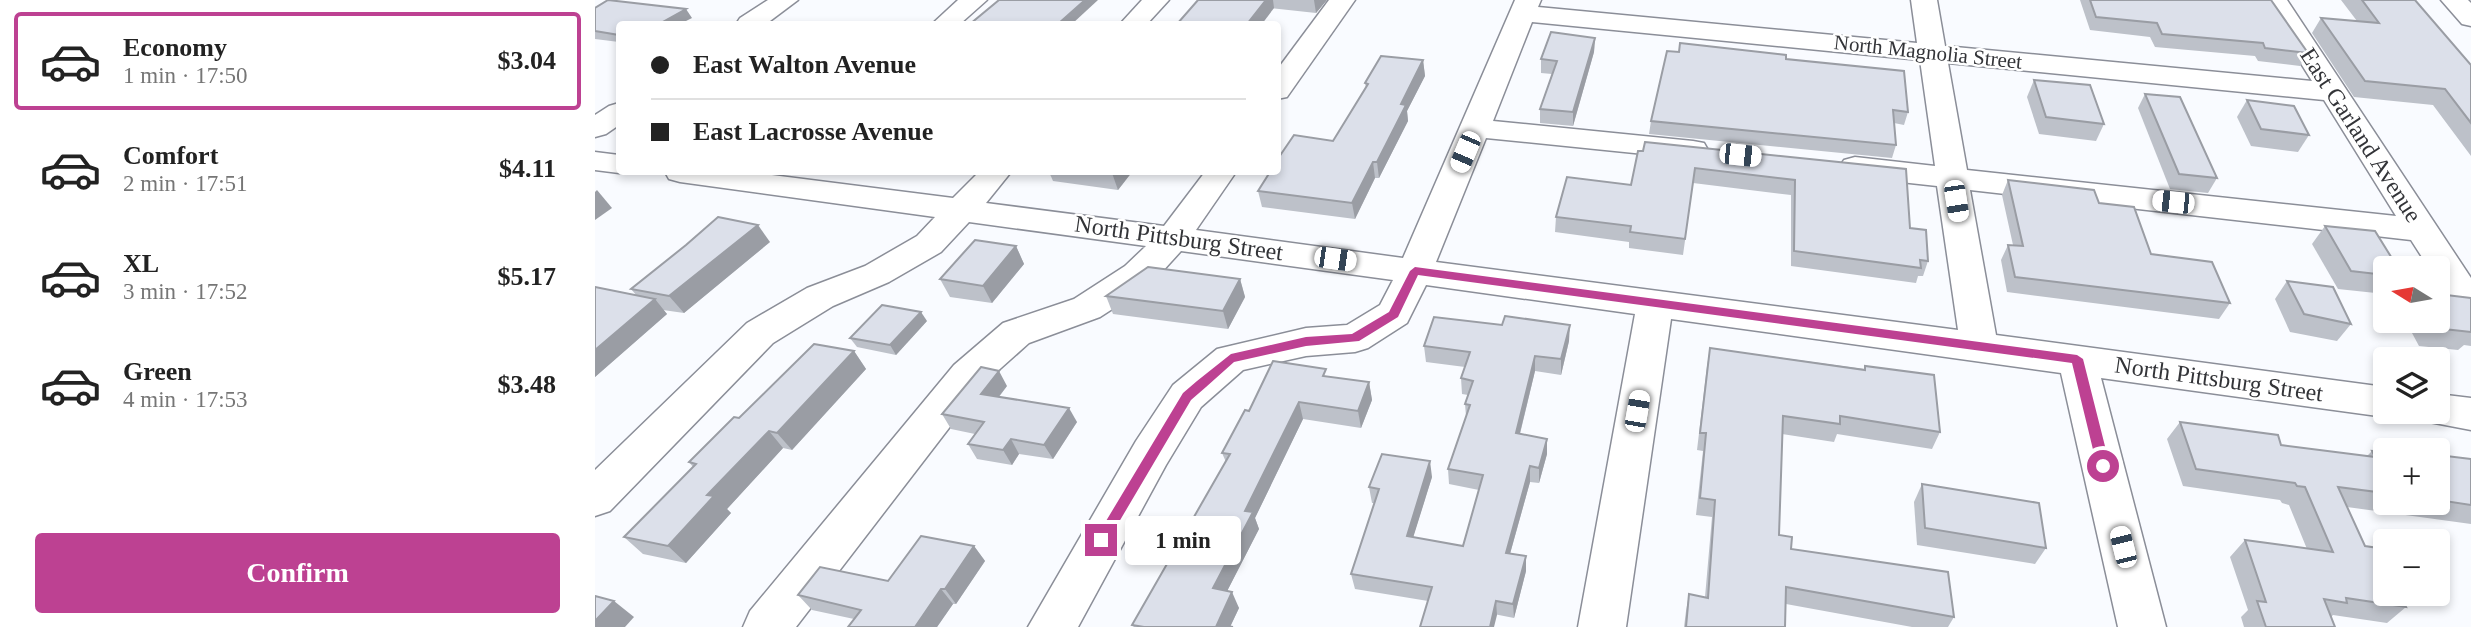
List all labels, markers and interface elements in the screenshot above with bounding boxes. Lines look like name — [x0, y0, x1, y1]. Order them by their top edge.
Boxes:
icon: car — [39, 30, 102, 93]
street label: North Magnolia Street — [1833, 30, 2023, 74]
text: Economy — [123, 33, 227, 62]
street label: East Garland Avenue — [2295, 43, 2427, 227]
text: $3.04 — [498, 46, 556, 75]
text: East Walton Avenue — [693, 50, 916, 79]
text: 1 min · 17:50 — [123, 63, 248, 88]
text: East Lacrosse Avenue — [693, 117, 933, 146]
car — [1448, 129, 1483, 175]
icon: car — [39, 138, 102, 201]
text: Comfort — [123, 141, 218, 170]
car — [1719, 142, 1762, 168]
text: $4.11 — [499, 154, 556, 183]
text: 2 min · 17:51 — [123, 171, 248, 196]
car — [1943, 179, 1970, 223]
car — [2152, 189, 2195, 215]
street label: North Pittsburg Street — [1073, 210, 1285, 266]
icon: car — [39, 246, 102, 309]
car — [1313, 246, 1358, 272]
text: XL — [123, 249, 159, 278]
north arrow — [2373, 256, 2450, 332]
map controls — [2373, 256, 2450, 606]
text: $5.17 — [498, 262, 556, 291]
text: 3 min · 17:52 — [123, 279, 248, 304]
button: layers — [2373, 347, 2450, 424]
street label: North Pittsburg Street — [2113, 351, 2325, 407]
icon: car — [39, 354, 102, 417]
text: Green — [123, 357, 192, 386]
text: $3.48 — [498, 370, 556, 399]
text: 4 min · 17:53 — [123, 387, 248, 412]
car — [1624, 388, 1651, 434]
button: + — [2373, 438, 2450, 515]
route start — [2087, 450, 2119, 482]
callout: 1 min — [1125, 516, 1241, 564]
route end — [1085, 524, 1117, 556]
car — [2108, 524, 2139, 570]
text: 1 min — [1155, 528, 1211, 553]
button: − — [2373, 529, 2450, 606]
button: Confirm — [35, 533, 560, 613]

